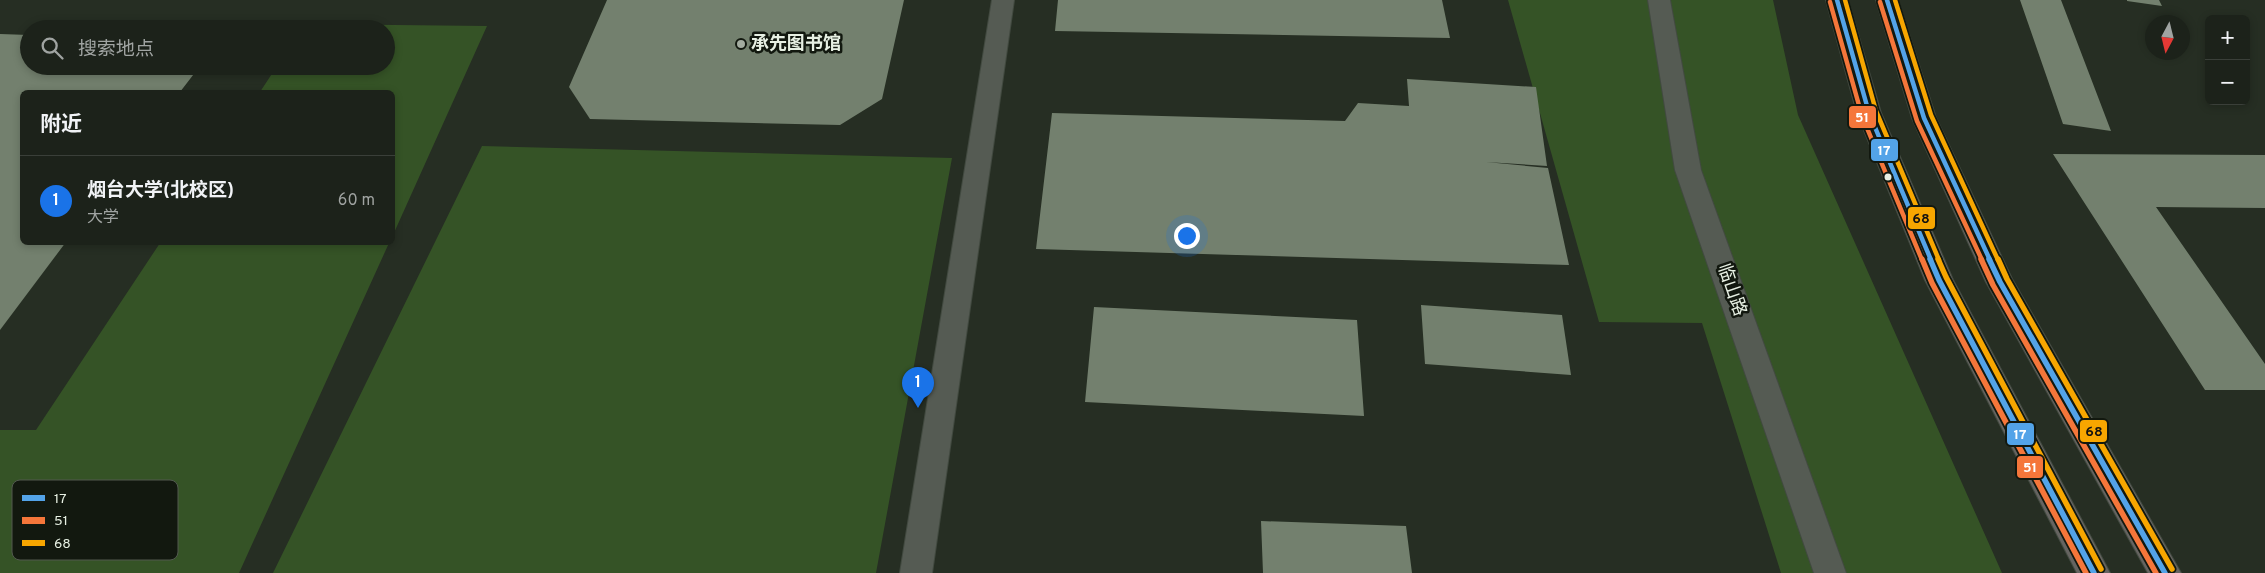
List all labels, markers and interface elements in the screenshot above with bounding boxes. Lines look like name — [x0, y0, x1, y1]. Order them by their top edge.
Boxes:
north arrow — [2145, 15, 2190, 60]
map controls — [2205, 15, 2250, 105]
button: + — [2205, 15, 2250, 60]
search box — [20, 20, 395, 75]
place label: 承先图书馆 — [751, 33, 841, 56]
icon: search — [38, 34, 66, 62]
text: 搜索地点 — [78, 38, 154, 62]
marker: 承先图书馆 — [735, 38, 747, 50]
button: − — [2205, 60, 2250, 105]
line badge: 51 — [1848, 105, 1877, 129]
text: 51 — [1855, 110, 1869, 127]
text: 附近 — [40, 112, 82, 139]
line badge: 17 — [1870, 138, 1899, 162]
text: 17 — [1877, 143, 1891, 160]
unlabelled marker — [1883, 172, 1893, 182]
text: 烟台大学(北校区) — [87, 179, 234, 203]
text: 1 — [53, 191, 59, 211]
text: 60 m — [338, 191, 375, 211]
line badge: 68 — [1907, 206, 1936, 230]
text: 大学 — [87, 208, 119, 228]
text: 68 — [1912, 211, 1930, 228]
your location — [1174, 223, 1200, 249]
street label: 临山路 — [1711, 261, 1751, 319]
pin: 1 — [902, 367, 934, 408]
line badge: 68 — [2079, 419, 2108, 443]
line badge: 17 — [2006, 422, 2035, 446]
text: 68 — [2085, 424, 2103, 441]
text: 17 — [2013, 427, 2027, 444]
line badge: 51 — [2016, 455, 2044, 479]
text: 51 — [2023, 460, 2037, 477]
legend — [12, 480, 178, 560]
text: 17 — [54, 491, 66, 508]
text: 51 — [54, 513, 68, 530]
text: 68 — [54, 536, 71, 553]

